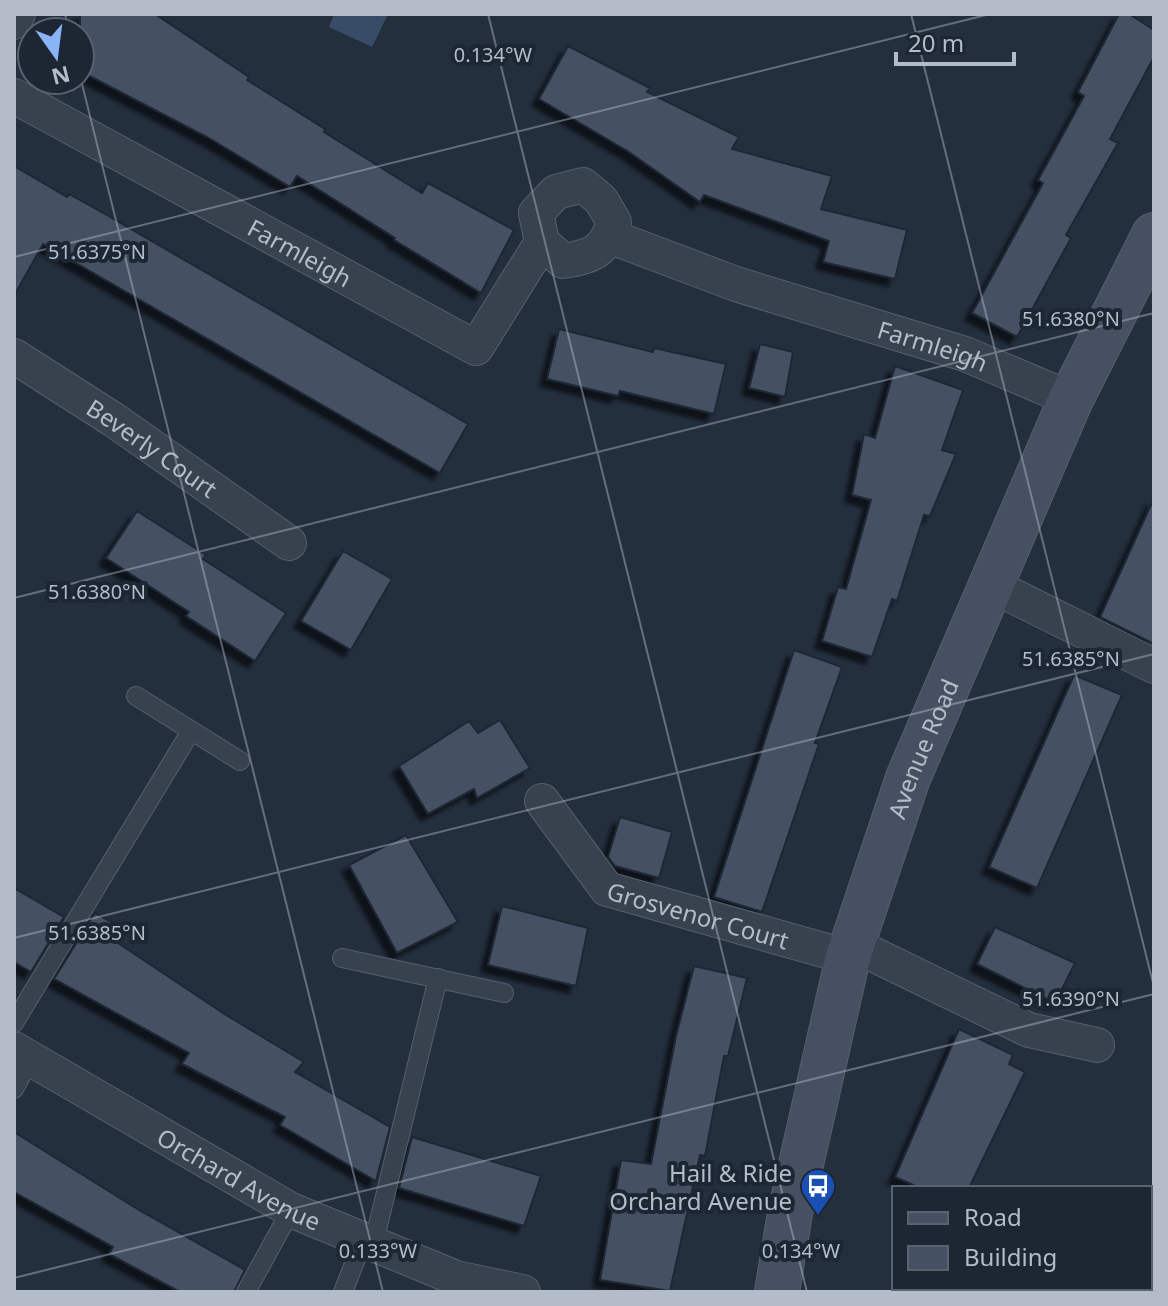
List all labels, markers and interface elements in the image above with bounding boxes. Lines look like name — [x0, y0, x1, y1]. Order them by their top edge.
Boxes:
north arrow — [16, 16, 96, 96]
scale bar — [896, 16, 1014, 66]
text: 20 m — [908, 26, 964, 59]
text: 0.134°W — [454, 41, 533, 68]
text: N — [49, 60, 73, 93]
street label: Farmleigh — [242, 210, 358, 294]
text: 51.6375°N — [48, 238, 146, 265]
text: 51.6380°N — [1022, 305, 1120, 332]
street label: Farmleigh — [874, 312, 993, 378]
street label: Beverly Court — [81, 391, 225, 505]
text: 51.6380°N — [48, 578, 146, 605]
text: 51.6385°N — [1022, 645, 1120, 672]
street label: Avenue Road — [879, 673, 965, 823]
street label: Grosvenor Court — [603, 873, 793, 956]
text: 51.6385°N — [48, 919, 146, 946]
text: 51.6390°N — [1022, 985, 1120, 1012]
street label: Orchard Avenue — [151, 1119, 326, 1237]
place label: Hail & Ride Orchard Avenue — [609, 1156, 792, 1217]
bus stop icon: Hail & Ride Orchard Avenue — [799, 1167, 837, 1217]
legend — [892, 1186, 1152, 1290]
text: Road — [964, 1200, 1022, 1233]
text: 0.133°W — [339, 1237, 418, 1264]
text: 0.134°W — [762, 1237, 841, 1264]
text: Building — [964, 1240, 1057, 1273]

